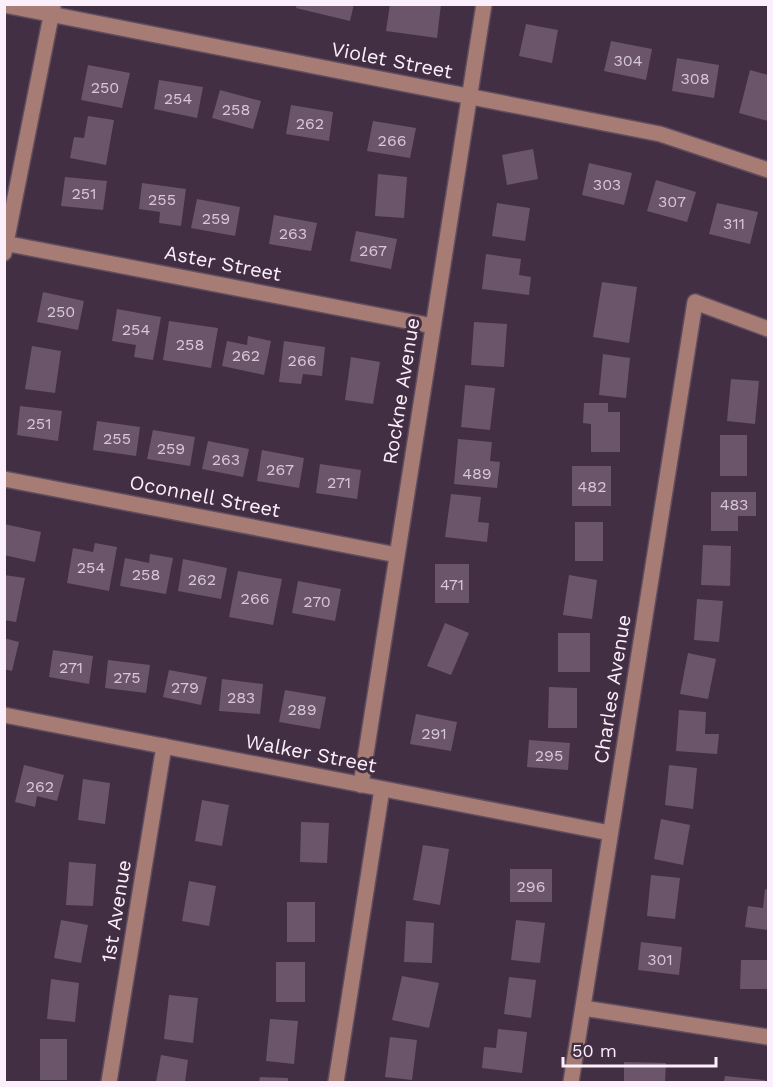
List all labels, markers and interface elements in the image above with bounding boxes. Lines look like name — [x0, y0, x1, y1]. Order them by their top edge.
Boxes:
street label: Violet Street — [329, 36, 455, 84]
house number: 304 — [613, 51, 643, 70]
house number: 308 — [680, 69, 710, 88]
house number: 250 — [91, 78, 119, 97]
house number: 254 — [164, 89, 192, 108]
house number: 258 — [222, 100, 250, 119]
house number: 262 — [296, 114, 324, 133]
house number: 266 — [378, 131, 406, 150]
house number: 303 — [593, 175, 621, 194]
house number: 251 — [72, 184, 96, 203]
house number: 255 — [148, 190, 176, 209]
house number: 307 — [658, 192, 686, 211]
house number: 259 — [202, 209, 230, 228]
house number: 311 — [723, 214, 745, 233]
house number: 263 — [279, 224, 307, 243]
street label: Aster Street — [163, 240, 284, 286]
house number: 267 — [359, 241, 387, 260]
house number: 250 — [47, 302, 75, 321]
street label: Rockne Avenue — [378, 316, 424, 466]
house number: 254 — [122, 320, 150, 339]
house number: 258 — [176, 335, 204, 354]
house number: 262 — [232, 346, 260, 365]
house number: 266 — [288, 351, 316, 370]
house number: 251 — [27, 414, 51, 433]
house number: 255 — [103, 429, 131, 448]
house number: 259 — [157, 439, 185, 458]
house number: 263 — [212, 450, 240, 469]
house number: 267 — [266, 460, 294, 479]
house number: 489 — [462, 464, 492, 483]
street label: Oconnell Street — [128, 470, 283, 522]
house number: 271 — [327, 473, 351, 492]
house number: 482 — [578, 477, 606, 496]
house number: 483 — [720, 495, 748, 514]
house number: 254 — [77, 558, 105, 577]
house number: 258 — [132, 565, 160, 584]
house number: 262 — [188, 570, 216, 589]
house number: 471 — [440, 575, 464, 594]
house number: 266 — [241, 589, 269, 608]
house number: 270 — [303, 592, 331, 611]
street label: Charles Avenue — [588, 613, 636, 765]
house number: 271 — [59, 658, 83, 677]
house number: 275 — [113, 668, 141, 687]
house number: 279 — [171, 678, 199, 697]
house number: 283 — [227, 688, 255, 707]
house number: 289 — [287, 700, 317, 719]
house number: 291 — [421, 724, 447, 743]
street label: Walker Street — [243, 729, 379, 778]
house number: 295 — [535, 746, 563, 765]
house number: 262 — [26, 777, 54, 796]
street label: 1st Avenue — [96, 858, 136, 964]
house number: 296 — [517, 877, 545, 896]
house number: 301 — [647, 950, 673, 969]
scale bar — [563, 1030, 716, 1068]
text: 50 m — [572, 1040, 617, 1061]

